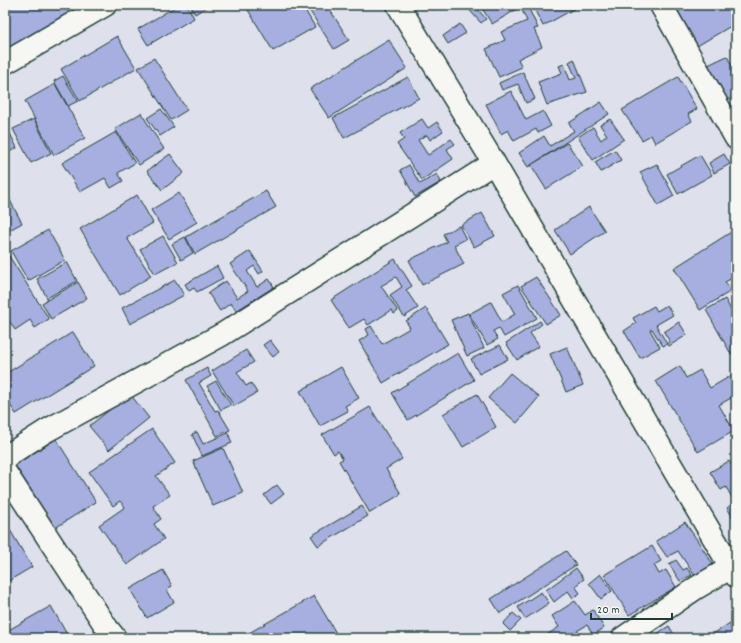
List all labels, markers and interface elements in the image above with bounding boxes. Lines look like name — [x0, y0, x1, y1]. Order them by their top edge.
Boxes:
scale bar — [591, 595, 672, 621]
text: 20 m — [597, 602, 620, 619]

